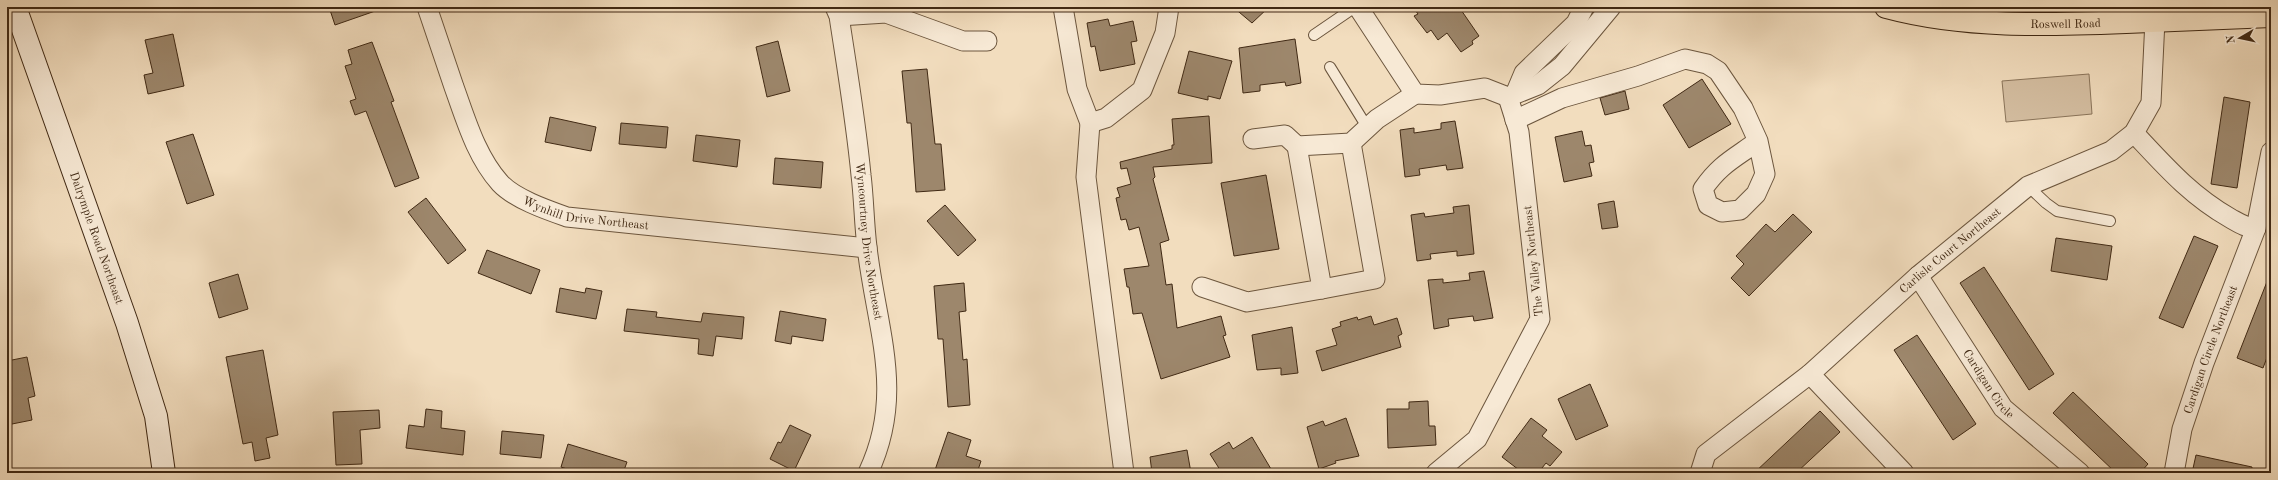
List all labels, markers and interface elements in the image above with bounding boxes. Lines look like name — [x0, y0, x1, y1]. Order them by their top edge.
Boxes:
street label: Roswell Road — [2030, 18, 2101, 31]
north arrow — [2220, 18, 2260, 58]
text: N — [2225, 34, 2238, 44]
street label: Wyncourtney Drive Northeast — [853, 162, 884, 321]
street label: Dalrymple Road Northeast — [67, 170, 125, 306]
street label: Wynhill Drive Northeast — [520, 195, 649, 232]
street label: The Valley Northeast — [1522, 205, 1546, 317]
street label: Carlisle Court Northeast — [1898, 206, 2004, 296]
street label: Cardigan Circle Northeast — [2182, 284, 2240, 416]
street label: Cardigan Circle — [1960, 348, 2016, 422]

